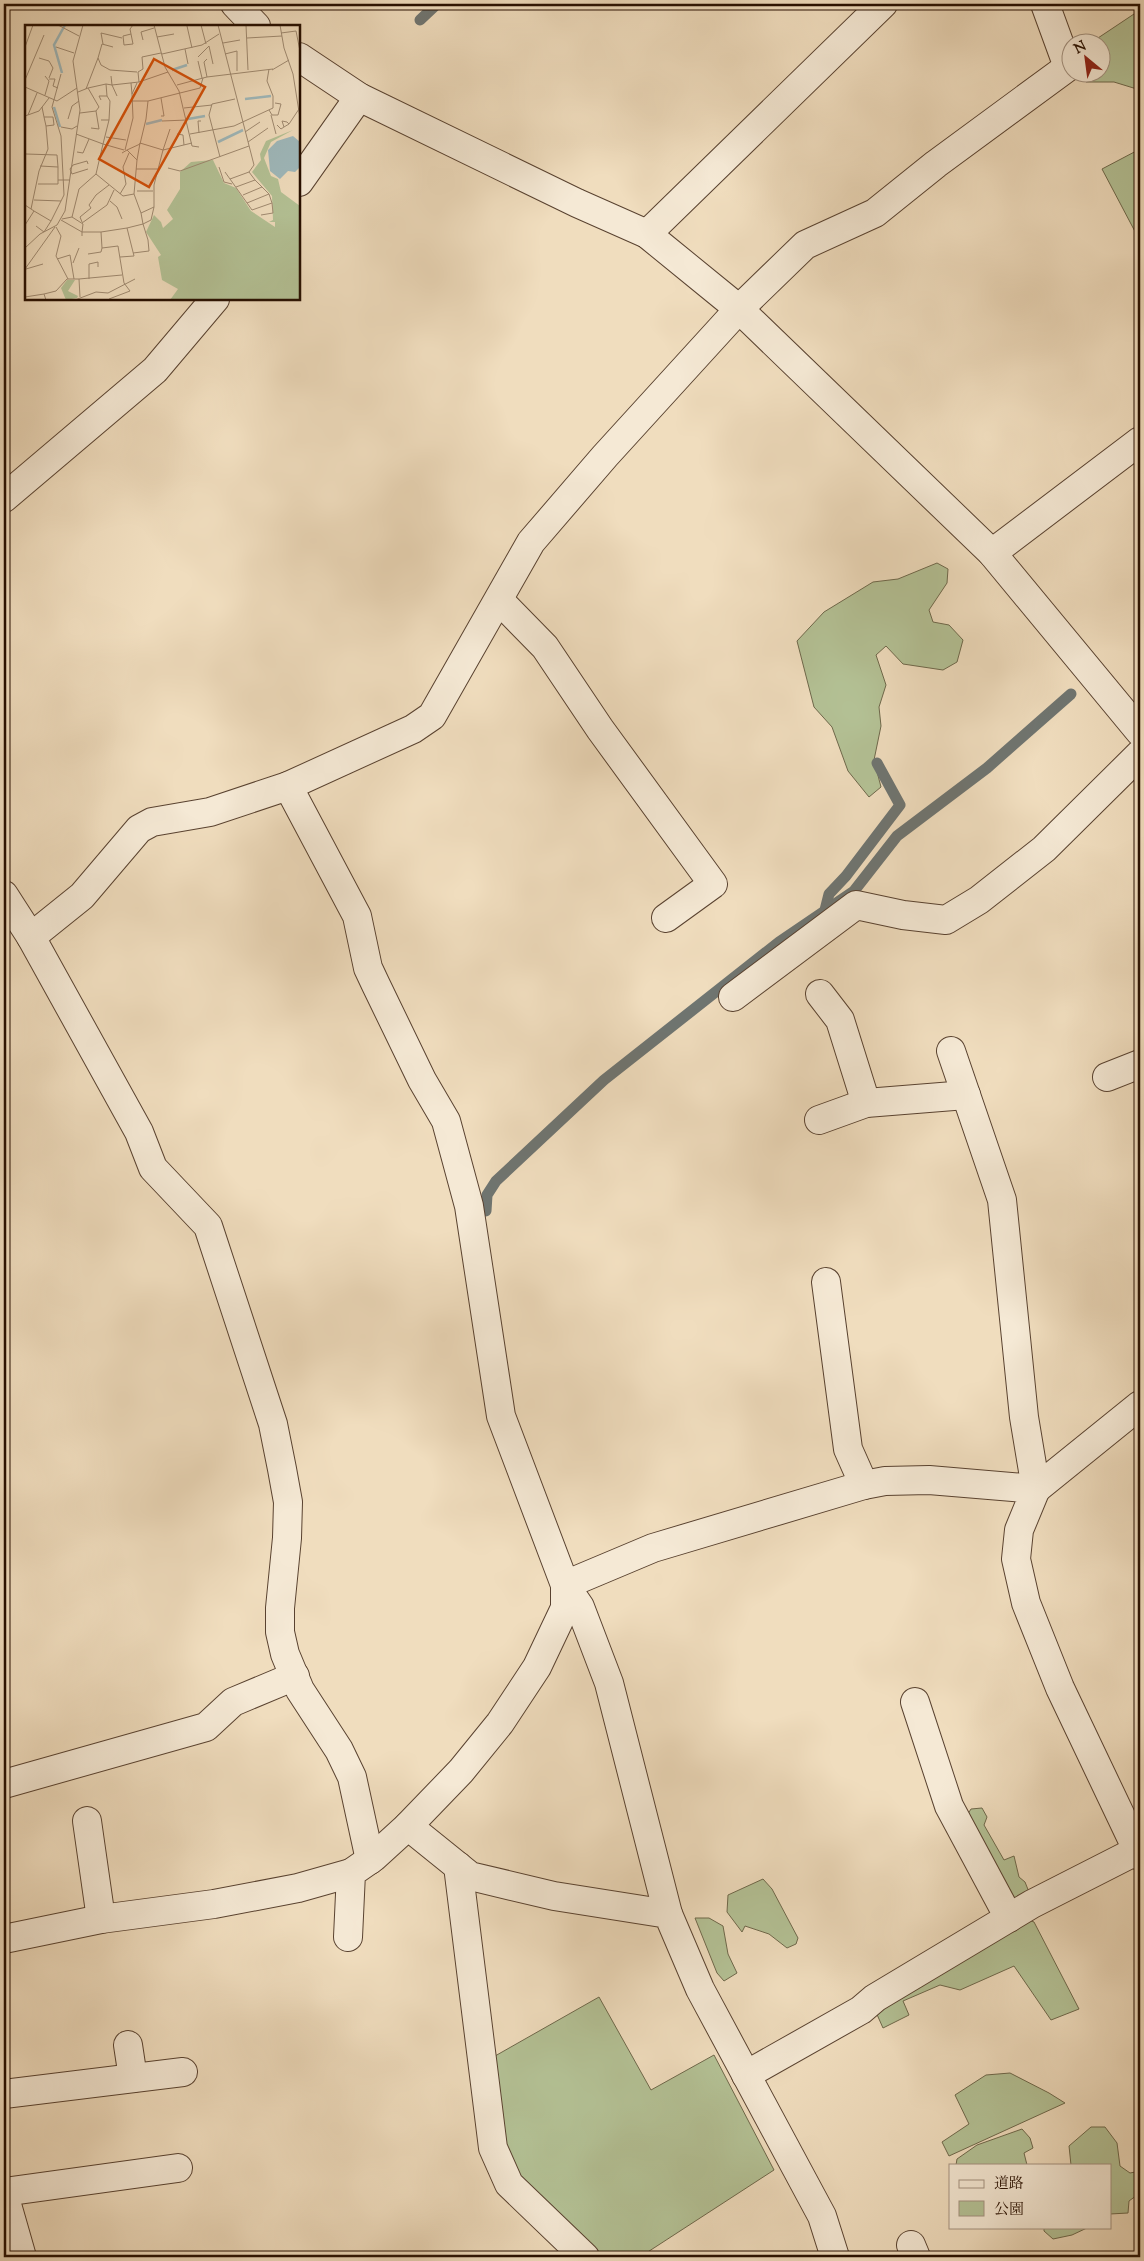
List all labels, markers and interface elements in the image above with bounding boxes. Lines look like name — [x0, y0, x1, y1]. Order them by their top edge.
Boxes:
inset map — [25, 25, 300, 300]
north arrow — [1062, 32, 1112, 82]
text: N — [1071, 37, 1090, 60]
legend — [949, 2164, 1112, 2228]
text: 道路 — [994, 2174, 1024, 2195]
text: 公園 — [994, 2200, 1024, 2221]

